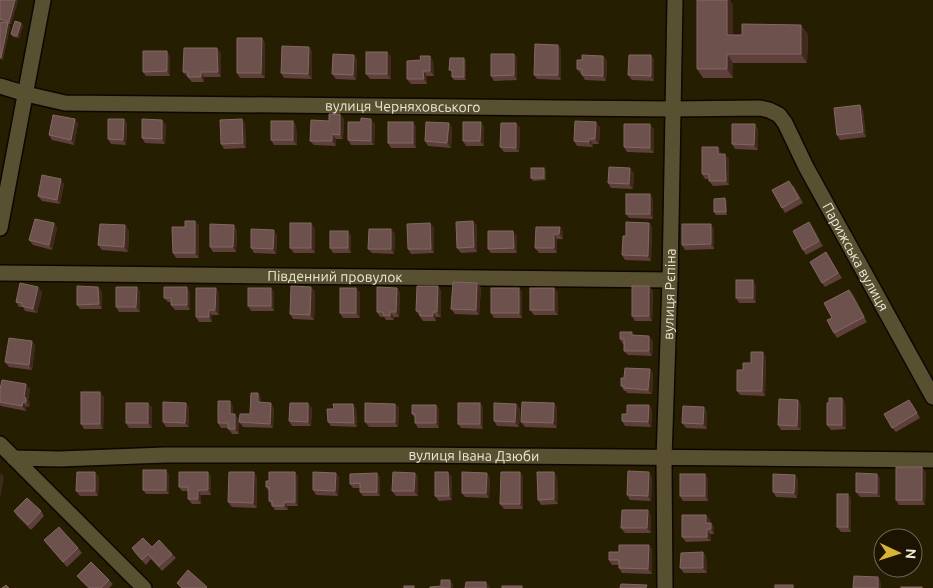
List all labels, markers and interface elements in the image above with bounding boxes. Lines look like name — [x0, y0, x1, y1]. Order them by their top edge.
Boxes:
street label: вулиця Черняховського — [325, 98, 481, 115]
street label: Парижська вулиця — [819, 200, 892, 314]
street label: вулиця Рєпіна — [660, 248, 679, 340]
street label: Південний провулок — [267, 268, 403, 285]
street label: вулиця Івана Дзюби — [408, 447, 539, 464]
north arrow — [873, 528, 923, 578]
text: N — [903, 548, 919, 560]

